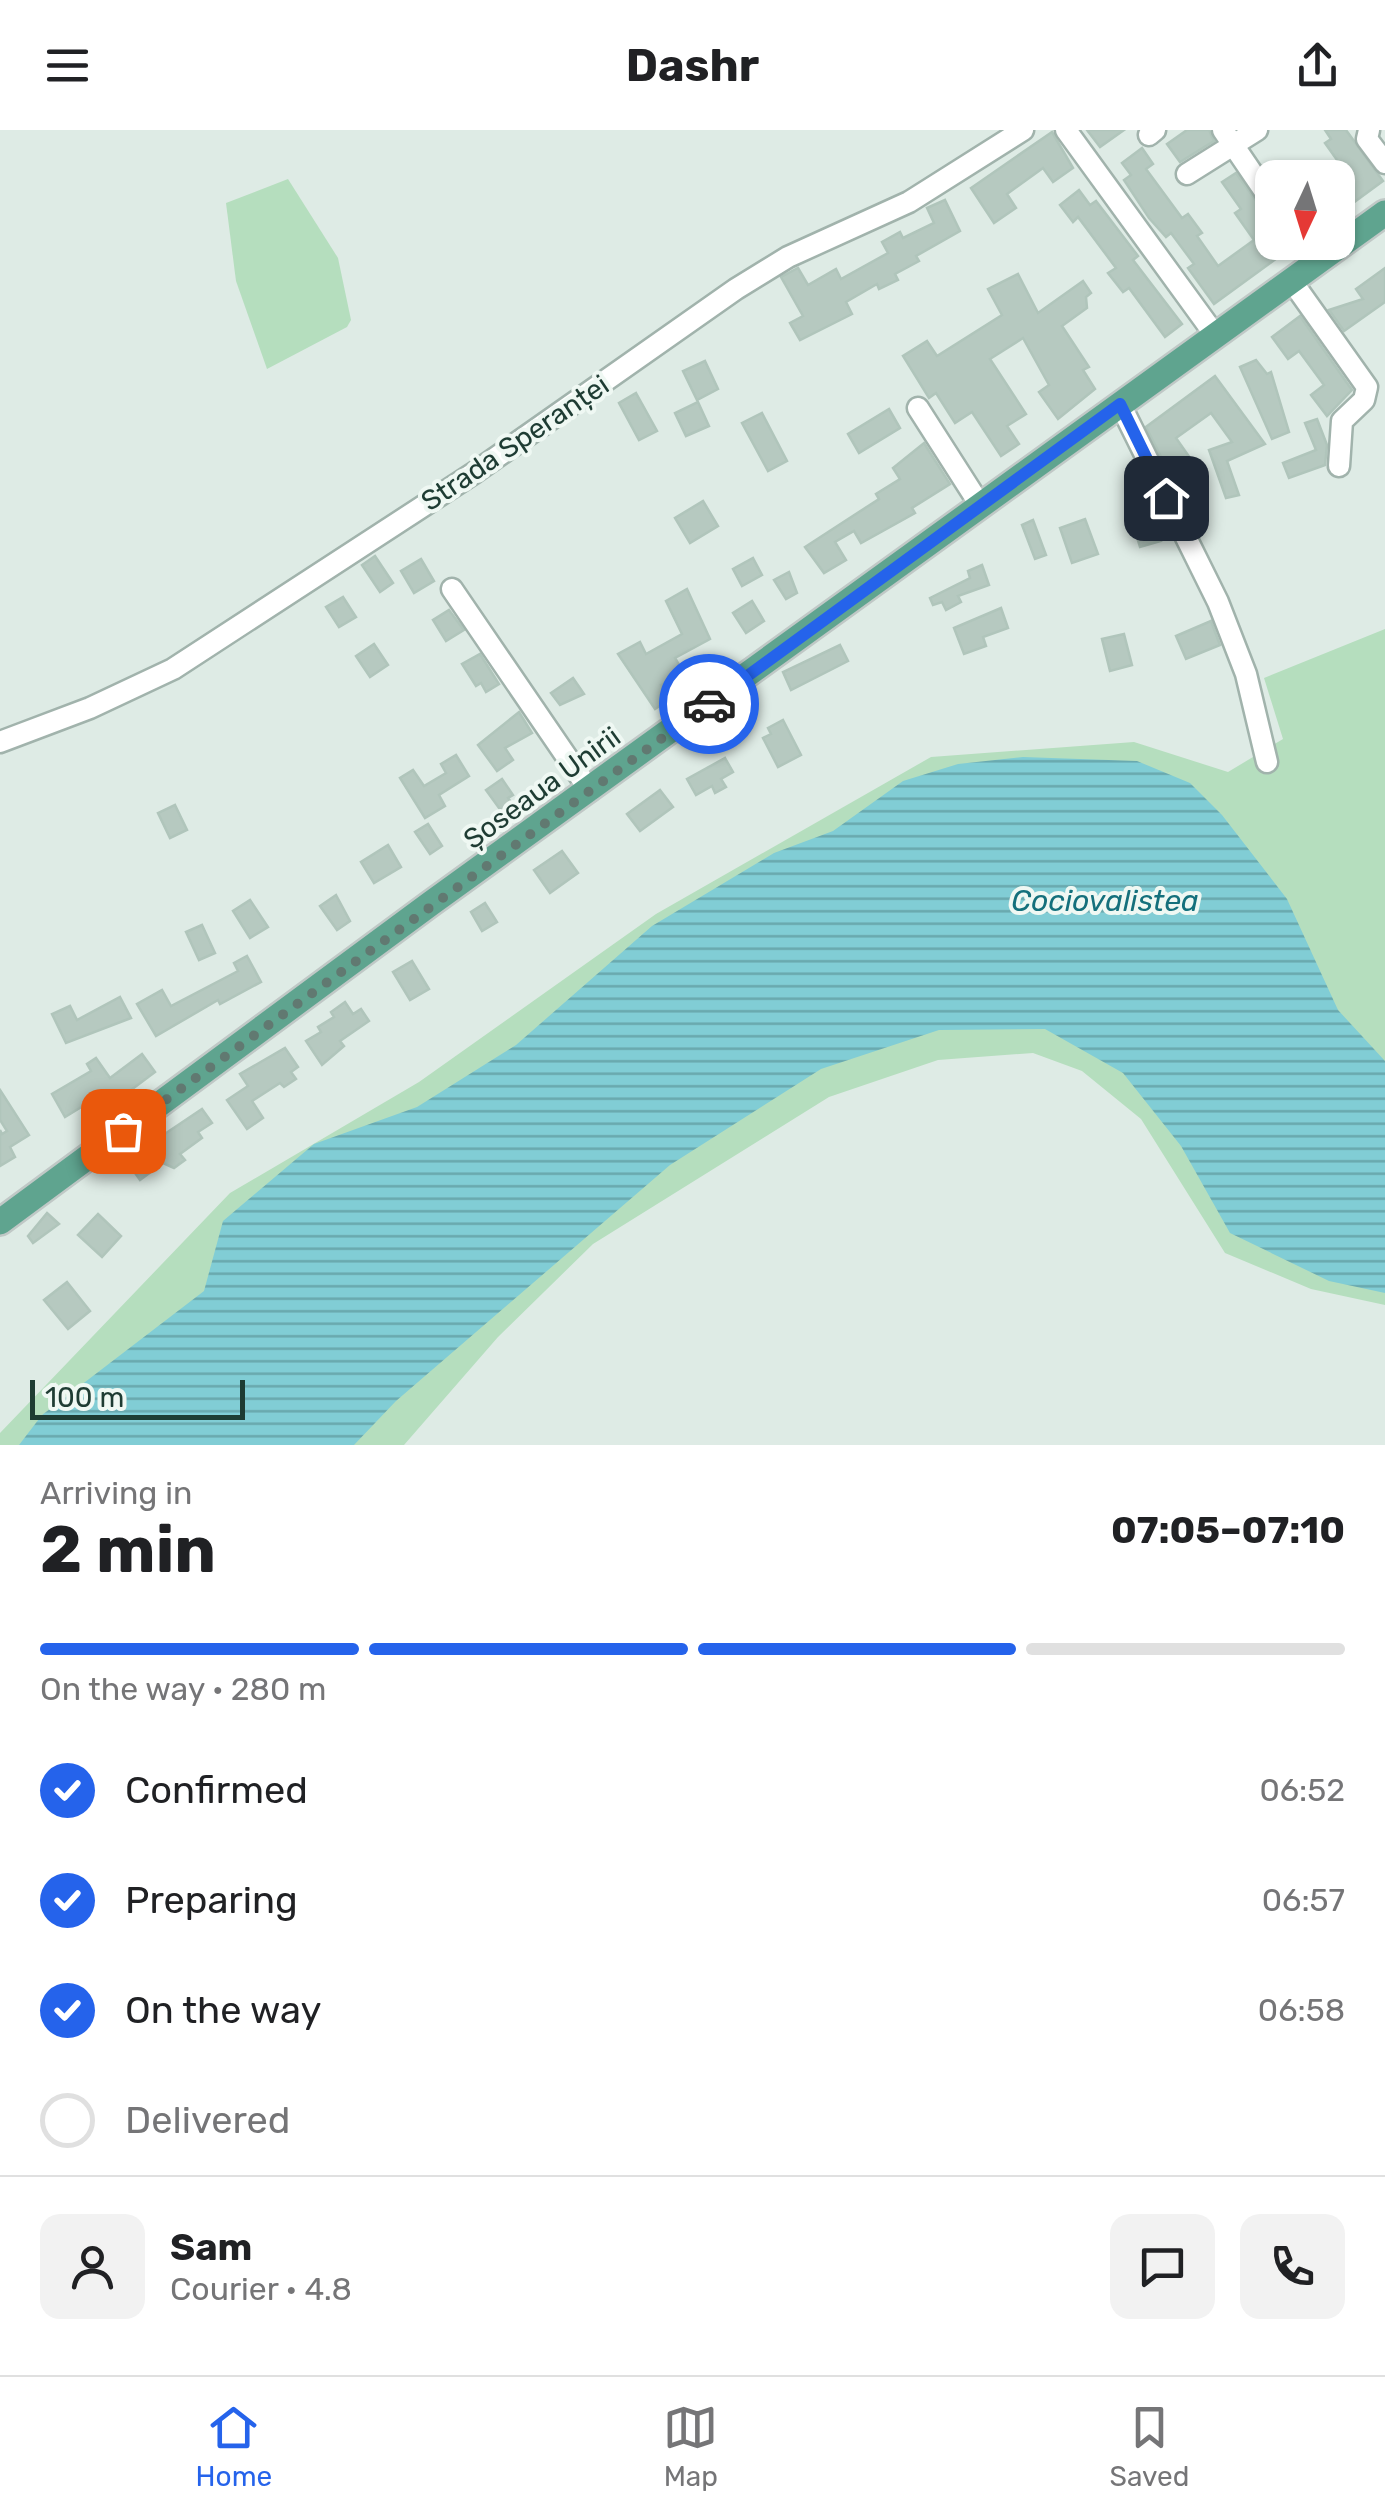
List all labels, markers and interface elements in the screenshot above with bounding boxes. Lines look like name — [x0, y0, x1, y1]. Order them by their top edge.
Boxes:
icon: menu — [40, 38, 95, 93]
icon: share — [1290, 38, 1345, 93]
text: Dashr — [626, 39, 759, 92]
north arrow — [1255, 160, 1355, 260]
map controls — [1255, 160, 1355, 260]
street label: Strada Speranței — [415, 368, 615, 518]
pin — [1124, 456, 1209, 541]
icon: home — [1139, 471, 1194, 526]
courier — [659, 654, 759, 754]
icon: car — [682, 677, 737, 732]
street label: Șoseaua Unirii — [457, 720, 627, 856]
water label: Cociovalistea — [1011, 883, 1199, 919]
pin — [81, 1089, 166, 1174]
icon: bag — [96, 1104, 151, 1159]
scale bar — [30, 1375, 245, 1420]
text: 100 m — [45, 1381, 124, 1414]
text: Arriving in — [40, 1474, 192, 1512]
text: 07:05–07:10 — [1111, 1507, 1345, 1553]
text: 2 min — [40, 1511, 216, 1588]
text: On the way · 280 m — [40, 1670, 327, 1708]
icon: check — [40, 1763, 95, 1818]
text: Confirmed — [125, 1767, 308, 1813]
text: 06:52 — [1259, 1771, 1345, 1809]
icon: check — [40, 1873, 95, 1928]
text: Preparing — [125, 1877, 298, 1923]
text: 06:57 — [1262, 1881, 1345, 1919]
icon: check — [40, 1983, 95, 2038]
text: On the way — [125, 1987, 321, 2033]
text: 06:58 — [1258, 1991, 1345, 2029]
text: Delivered — [125, 2097, 290, 2143]
button: person — [40, 2214, 145, 2319]
button: chat — [1110, 2214, 1215, 2319]
button: phone — [1240, 2214, 1345, 2319]
text: Sam — [170, 2224, 252, 2270]
text: Courier · 4.8 — [170, 2270, 352, 2308]
tab: Home — [196, 2400, 272, 2493]
tab: Map — [663, 2400, 718, 2493]
tab: Saved — [1109, 2400, 1189, 2493]

